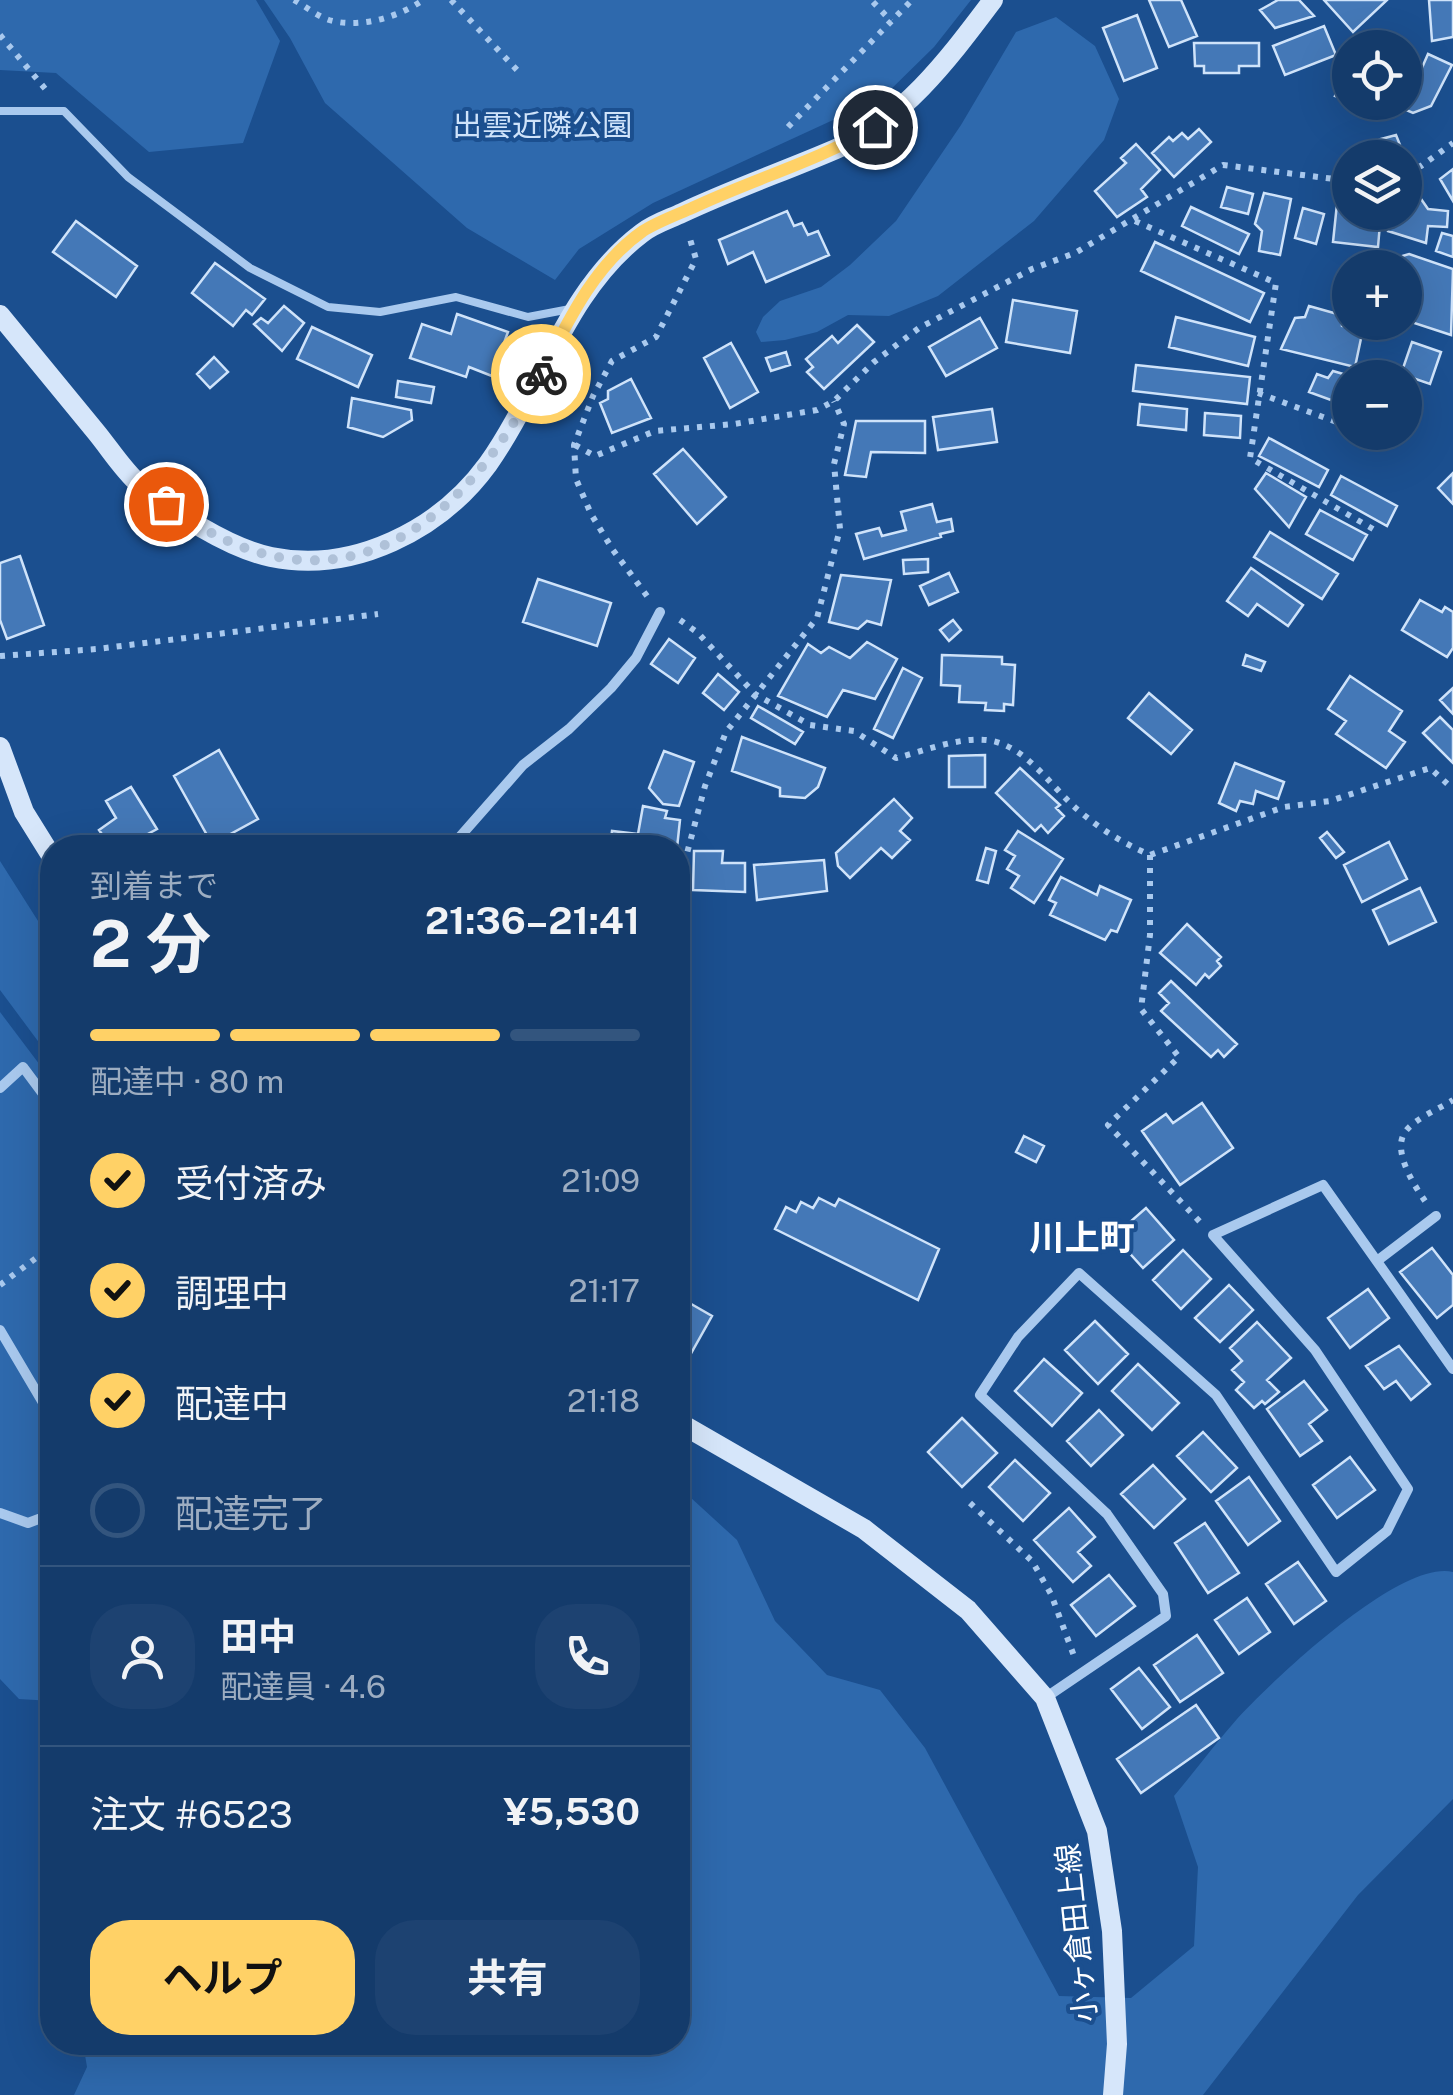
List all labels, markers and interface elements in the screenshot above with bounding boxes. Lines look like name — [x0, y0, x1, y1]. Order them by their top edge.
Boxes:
map controls — [1332, 30, 1422, 450]
button: locate — [1332, 30, 1422, 120]
pin — [833, 85, 918, 170]
icon: home — [848, 100, 903, 155]
park label: 出雲近隣公園 — [452, 107, 632, 143]
button: layers — [1332, 140, 1422, 230]
button: + — [1332, 250, 1422, 340]
courier — [491, 324, 591, 424]
icon: bike — [514, 347, 569, 402]
button: − — [1332, 360, 1422, 450]
pin — [124, 462, 209, 547]
icon: bag — [139, 477, 194, 532]
text: 到着まで — [90, 867, 218, 904]
text: 21:36–21:41 — [425, 898, 640, 943]
text: 2 分 — [90, 905, 211, 982]
text: 配達中 · 80 m — [90, 1063, 284, 1100]
icon: check — [90, 1153, 145, 1208]
text: 受付済み — [175, 1161, 327, 1206]
text: 21:09 — [561, 1162, 640, 1199]
district label: 川上町 — [1029, 1217, 1135, 1258]
icon: check — [90, 1263, 145, 1318]
text: 調理中 — [175, 1271, 289, 1316]
text: 21:17 — [568, 1272, 640, 1309]
icon: check — [90, 1373, 145, 1428]
text: 配達中 — [175, 1381, 289, 1426]
text: 21:18 — [567, 1382, 640, 1419]
text: 配達完了 — [175, 1491, 327, 1536]
button: person — [90, 1604, 195, 1709]
button: phone — [535, 1604, 640, 1709]
text: 田中 — [220, 1614, 296, 1659]
text: 配達員 · 4.6 — [220, 1668, 386, 1705]
text: ¥5,530 — [503, 1789, 640, 1834]
text: 注文 #6523 — [90, 1792, 293, 1837]
street label: 小ヶ倉田上線 — [1049, 1842, 1103, 2024]
button: ヘルプ — [90, 1920, 355, 2035]
button: 共有 — [375, 1920, 640, 2035]

